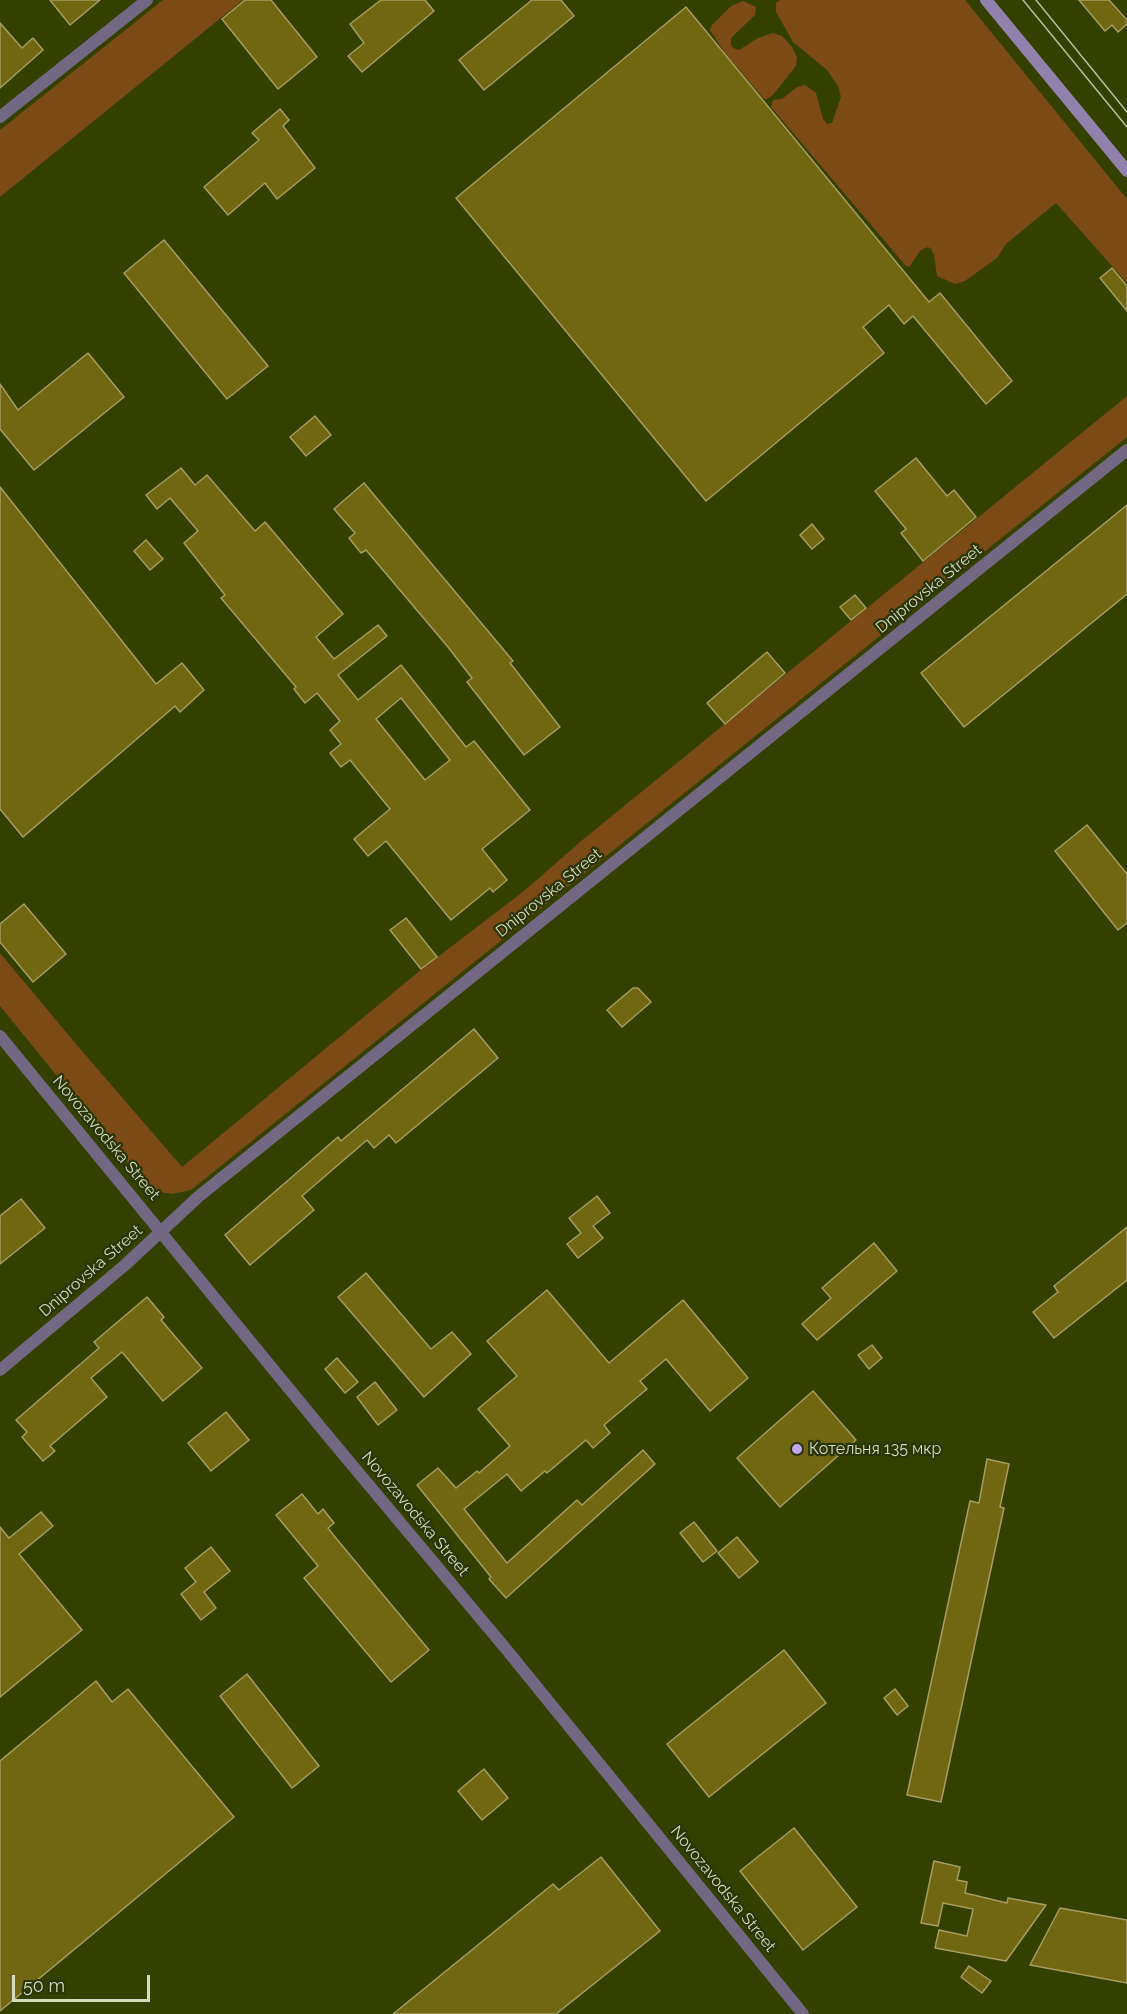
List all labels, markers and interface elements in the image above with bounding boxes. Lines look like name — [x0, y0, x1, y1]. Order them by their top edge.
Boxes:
street label: Dniprovska Street — [872, 541, 986, 637]
street label: Dniprovska Street — [492, 845, 606, 941]
street label: Novozavodska Street — [48, 1072, 164, 1204]
street label: Dniprovska Street — [36, 1221, 146, 1321]
place label: Котельня 135 мкр — [809, 1439, 941, 1459]
marker: Котельня 135 мкр — [790, 1442, 804, 1456]
street label: Novozavodska Street — [357, 1448, 473, 1580]
street label: Novozavodska Street — [666, 1822, 780, 1956]
scale bar — [15, 1963, 153, 2001]
text: 50 m — [23, 1975, 65, 1996]

